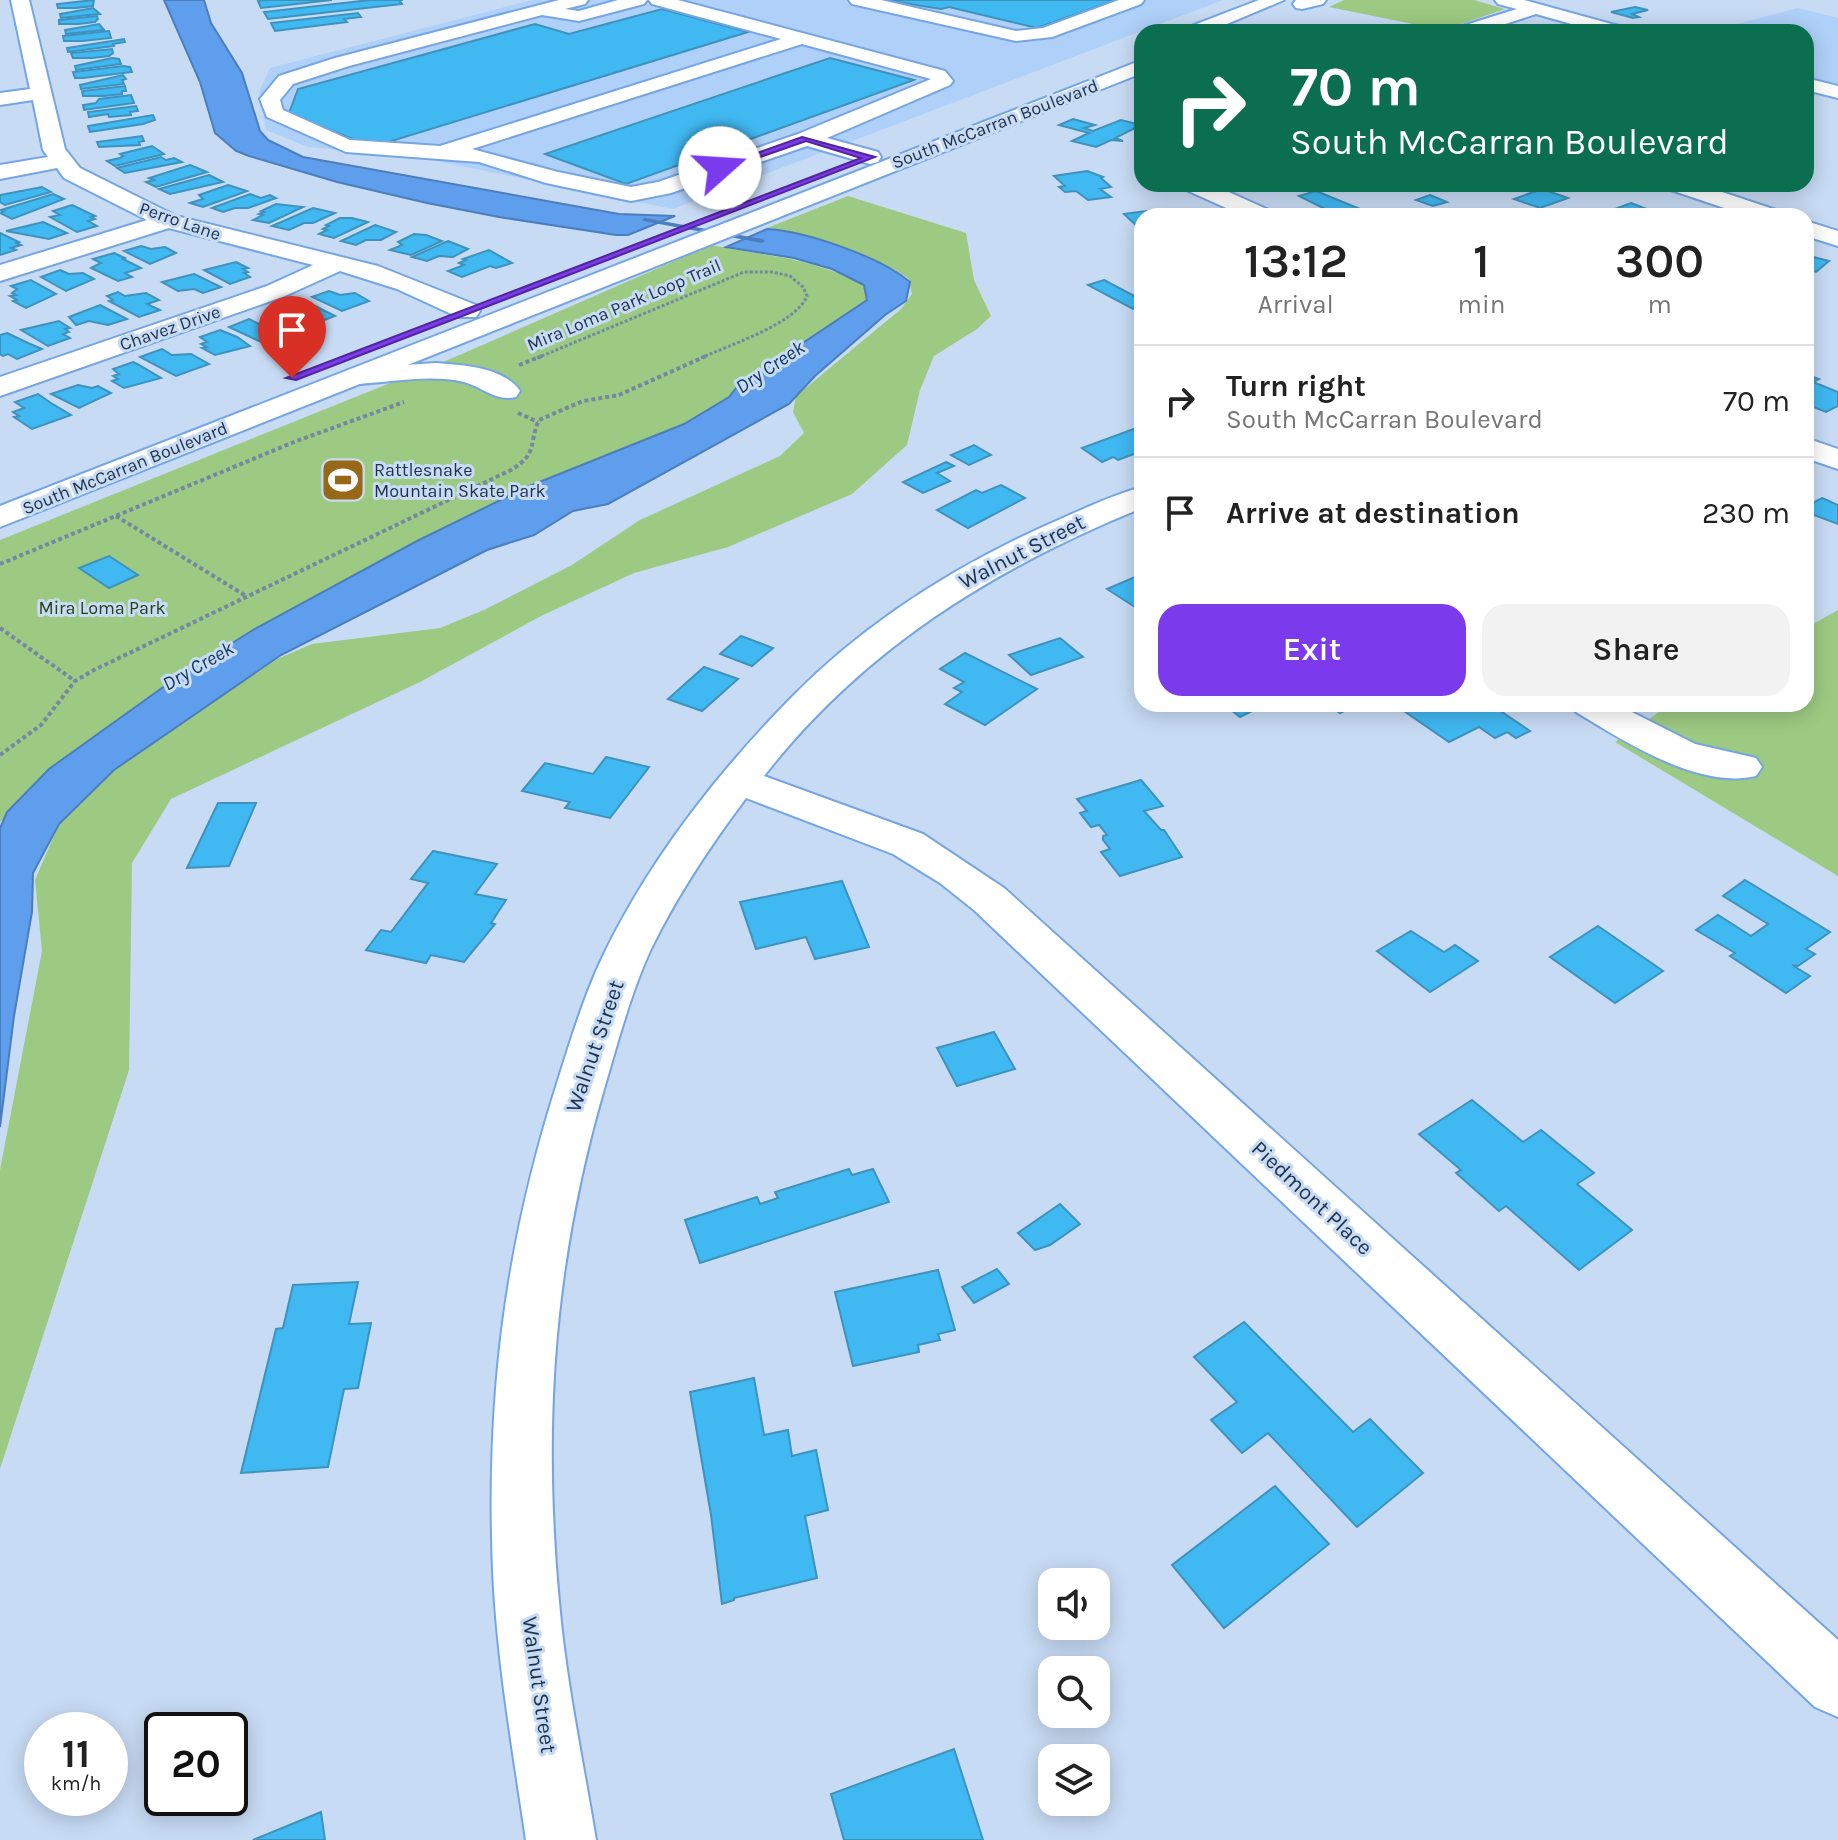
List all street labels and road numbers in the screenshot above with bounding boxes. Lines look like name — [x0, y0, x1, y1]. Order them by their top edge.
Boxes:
street label: South McCarran Boulevard — [889, 74, 1101, 174]
street label: Perro Lane — [136, 197, 224, 245]
street label: Mira Loma Park Loop Trail — [524, 254, 724, 356]
street label: Chavez Drive — [117, 301, 223, 355]
street label: South McCarran Boulevard — [19, 417, 231, 519]
street label: Walnut Street — [955, 509, 1089, 595]
street label: Walnut Street — [560, 977, 630, 1115]
street label: Piedmont Place — [1246, 1135, 1378, 1261]
street label: Walnut Street — [517, 1615, 561, 1755]

